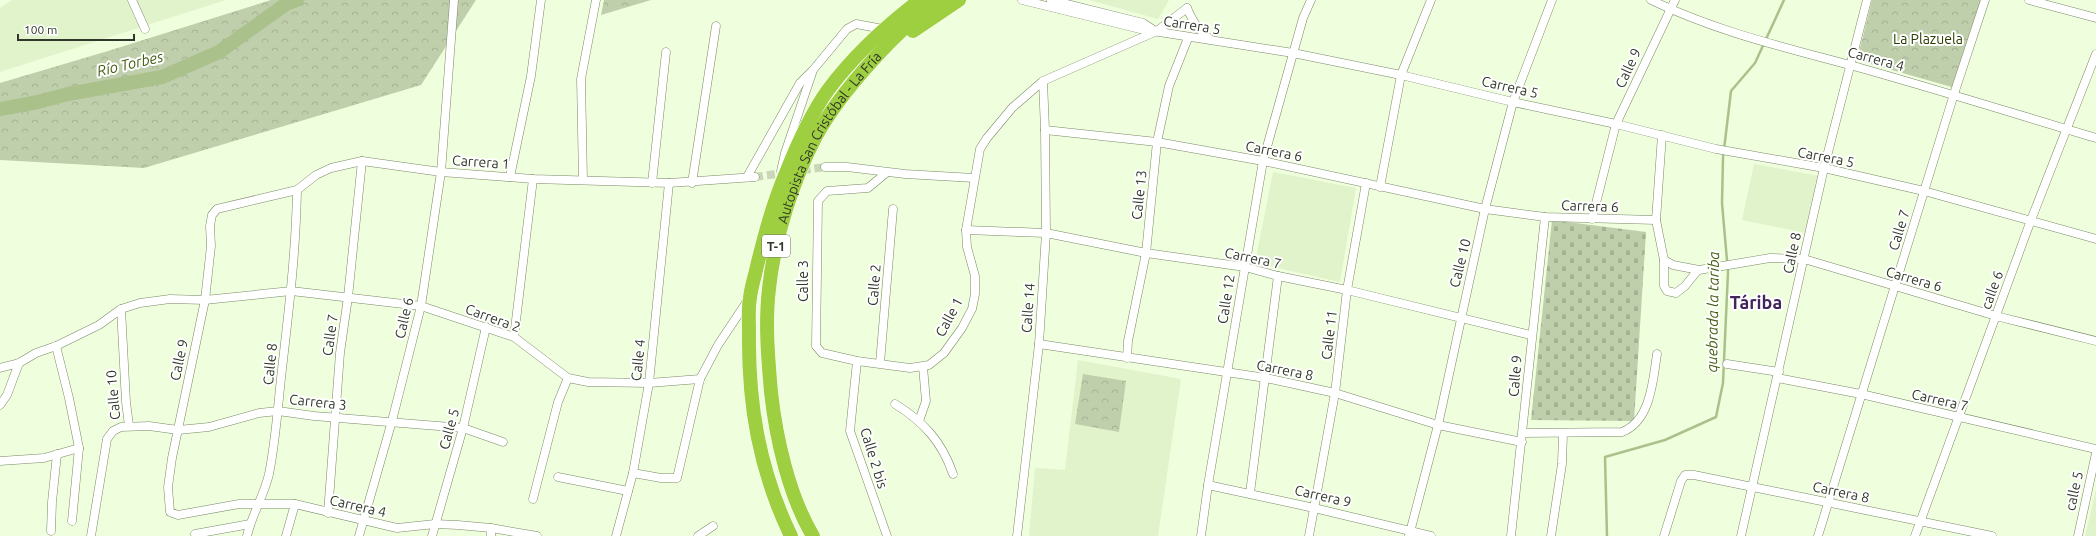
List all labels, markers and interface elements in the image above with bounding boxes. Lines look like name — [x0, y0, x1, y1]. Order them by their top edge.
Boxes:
street label: Carrera 5 — [1162, 13, 1222, 37]
scale bar — [18, 16, 134, 42]
text: 100 m — [24, 23, 57, 36]
park label: La Plazuela — [1893, 31, 1963, 47]
street label: Carrera 4 — [1846, 44, 1906, 74]
street label: Calle 9 — [1612, 46, 1644, 90]
water label: Río Torbes — [95, 47, 165, 79]
street label: Autopista San Cristóbal - La Fría — [774, 48, 885, 226]
street label: Carrera 5 — [1480, 73, 1540, 101]
street label: Carrera 6 — [1244, 138, 1304, 164]
street label: Carrera 5 — [1796, 144, 1856, 170]
street label: Carrera 1 — [452, 152, 510, 172]
street label: Calle 13 — [1128, 169, 1150, 221]
street label: Carrera 6 — [1561, 197, 1619, 215]
street label: Calle 7 — [1885, 208, 1913, 252]
street label: Calle 8 — [1780, 231, 1804, 275]
road number: T-1 — [762, 235, 790, 257]
street label: Calle 10 — [1446, 237, 1474, 289]
street label: Carrera 7 — [1223, 244, 1283, 272]
water label: quebrada la tariba — [1703, 251, 1722, 373]
street label: Calle 3 — [795, 260, 811, 302]
street label: Calle 2 — [864, 263, 884, 307]
street label: Carrera 6 — [1884, 263, 1944, 295]
street label: calle 6 — [1978, 268, 2006, 311]
street label: Calle 12 — [1214, 273, 1238, 325]
street label: Calle 14 — [1018, 282, 1038, 333]
district label: Táriba — [1730, 292, 1782, 312]
street label: Calle 1 — [932, 295, 966, 339]
street label: Calle 6 — [391, 296, 417, 340]
street label: Carrera 2 — [463, 301, 523, 335]
street label: Calle 11 — [1318, 309, 1340, 361]
street label: Calle 7 — [319, 313, 341, 357]
street label: Calle 9 — [167, 338, 191, 382]
street label: Calle 4 — [628, 338, 648, 382]
street label: Calle 8 — [260, 342, 280, 386]
street label: Calle 9 — [1505, 354, 1525, 398]
street label: Carrera 8 — [1255, 357, 1315, 383]
street label: Calle 10 — [103, 369, 123, 421]
street label: Carrera 7 — [1910, 386, 1970, 414]
street label: Carrera 3 — [288, 391, 348, 413]
street label: Calle 5 — [436, 407, 462, 451]
street label: Calle 2 bis — [857, 426, 891, 490]
street label: calle 5 — [2062, 470, 2086, 512]
street label: Carrera 8 — [1811, 478, 1871, 506]
street label: Carrera 9 — [1293, 482, 1353, 510]
street label: Carrera 4 — [328, 492, 388, 520]

